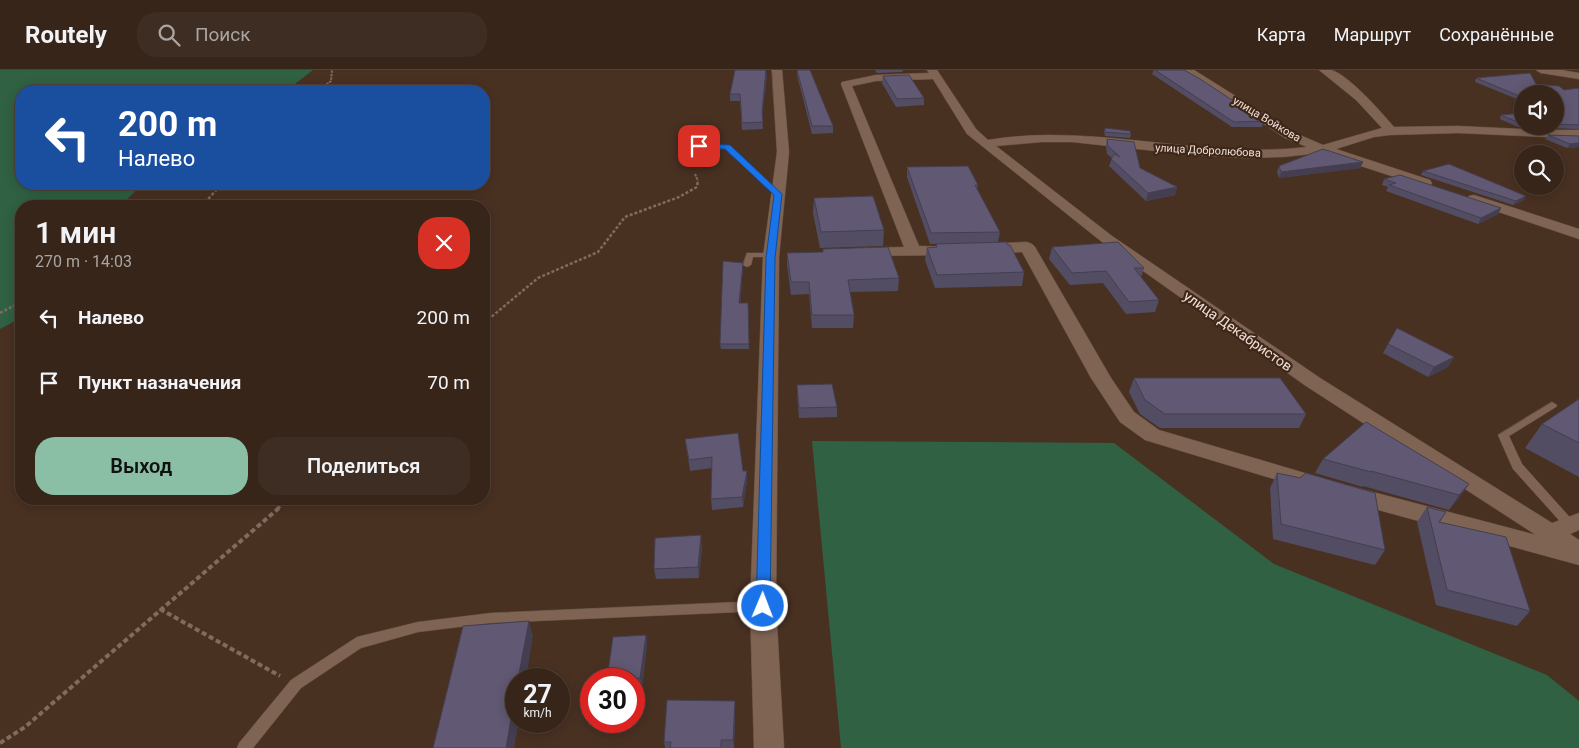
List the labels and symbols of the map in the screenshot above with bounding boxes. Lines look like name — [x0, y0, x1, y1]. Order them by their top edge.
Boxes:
street label: улица Войкова — [1230, 94, 1303, 145]
pin — [678, 125, 720, 167]
street label: улица Добролюбова — [1155, 141, 1261, 160]
street label: улица Декабристов — [1181, 288, 1295, 374]
position arrow — [736, 579, 788, 631]
speed limit sign: 30 — [580, 668, 645, 733]

